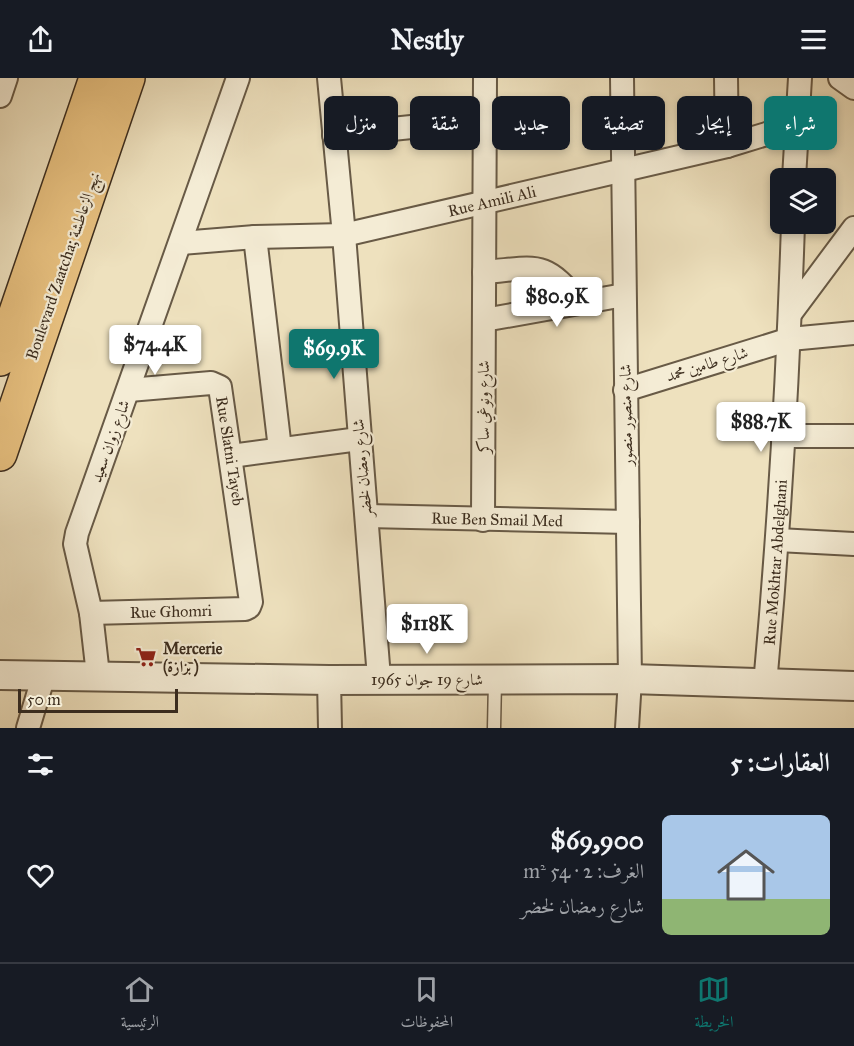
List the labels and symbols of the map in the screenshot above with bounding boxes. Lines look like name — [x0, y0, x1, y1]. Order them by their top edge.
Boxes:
street label: Boulevard Zaatcha; نهج الزعاطشة — [22, 170, 109, 364]
street label: Rue Amili Ali — [446, 181, 538, 220]
pin: $80.9K — [508, 277, 606, 328]
pin: $74.4K — [106, 325, 204, 376]
pin: $69.9K — [285, 329, 383, 380]
street label: شارع طامين محمد — [664, 342, 752, 389]
street label: شارع ونوغي ساكر — [474, 360, 497, 456]
street label: شارع منصور منصور — [616, 364, 640, 468]
street label: Rue Slatni Tayeb — [212, 395, 248, 507]
street label: شارع زوان سعيد — [86, 397, 137, 486]
pin: $88.7K — [712, 402, 810, 453]
street label: شارع رمضان لخضر — [348, 418, 380, 520]
street label: Rue Mokhtar Abdelghani — [759, 478, 790, 646]
street label: Rue Ben Smail Med — [431, 508, 563, 530]
street label: Rue Ghomri — [130, 600, 213, 621]
pin: $118K — [385, 604, 469, 655]
place label: Mercerie (بزازة ) — [163, 639, 223, 677]
supermarket icon: Mercerie (بزازة ) — [134, 645, 158, 669]
street label: شارع 19 جوان 1965 — [371, 670, 483, 693]
scale bar — [18, 686, 178, 714]

